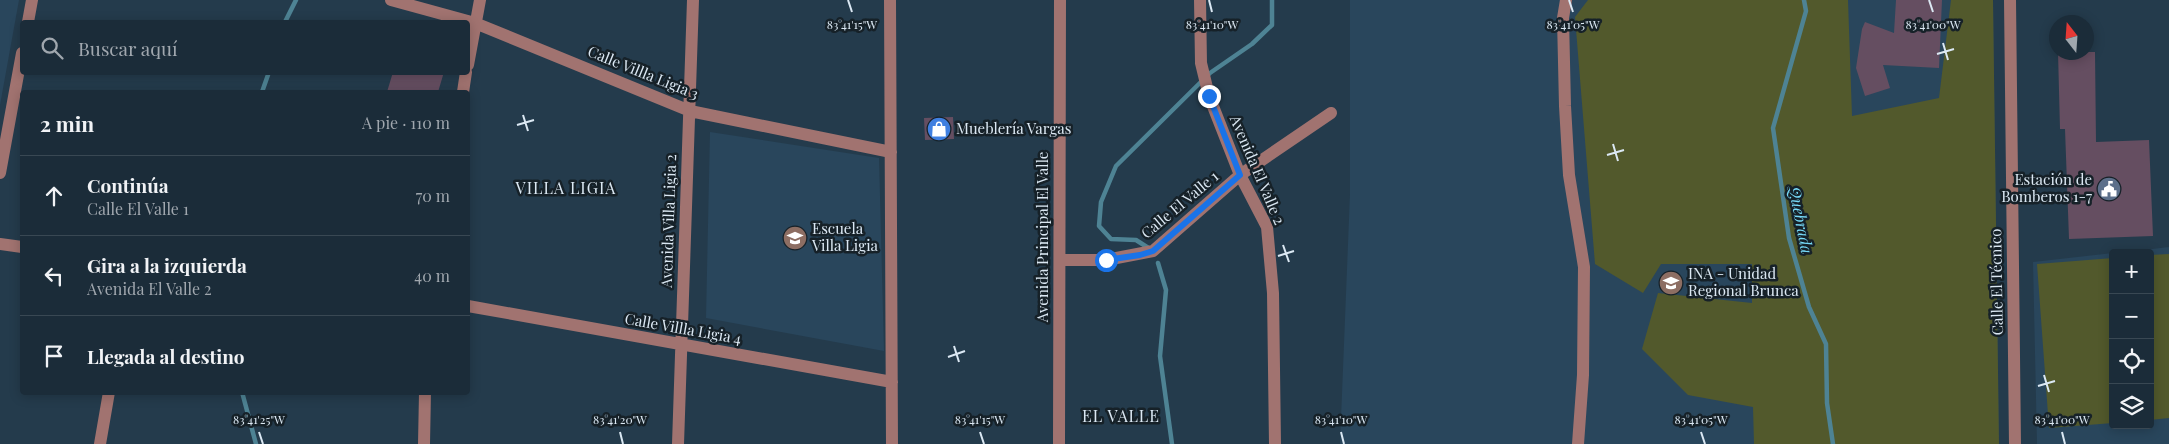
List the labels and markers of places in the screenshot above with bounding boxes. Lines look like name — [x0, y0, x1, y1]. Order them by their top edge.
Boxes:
shop icon: Mueblería Vargas — [926, 116, 952, 142]
place label: Mueblería Vargas — [956, 118, 1071, 138]
place label: Estación de Bomberos 1-7 — [2001, 169, 2092, 206]
public building icon: Estación de Bomberos 1-7 — [2096, 176, 2122, 202]
place label: Escuela Villa Ligia — [811, 218, 879, 255]
school or university icon: Escuela Villa Ligia — [782, 225, 808, 251]
place label: INA - Unidad Regional Brunca — [1688, 263, 1799, 300]
school or university icon: INA - Unidad Regional Brunca — [1658, 270, 1684, 296]

